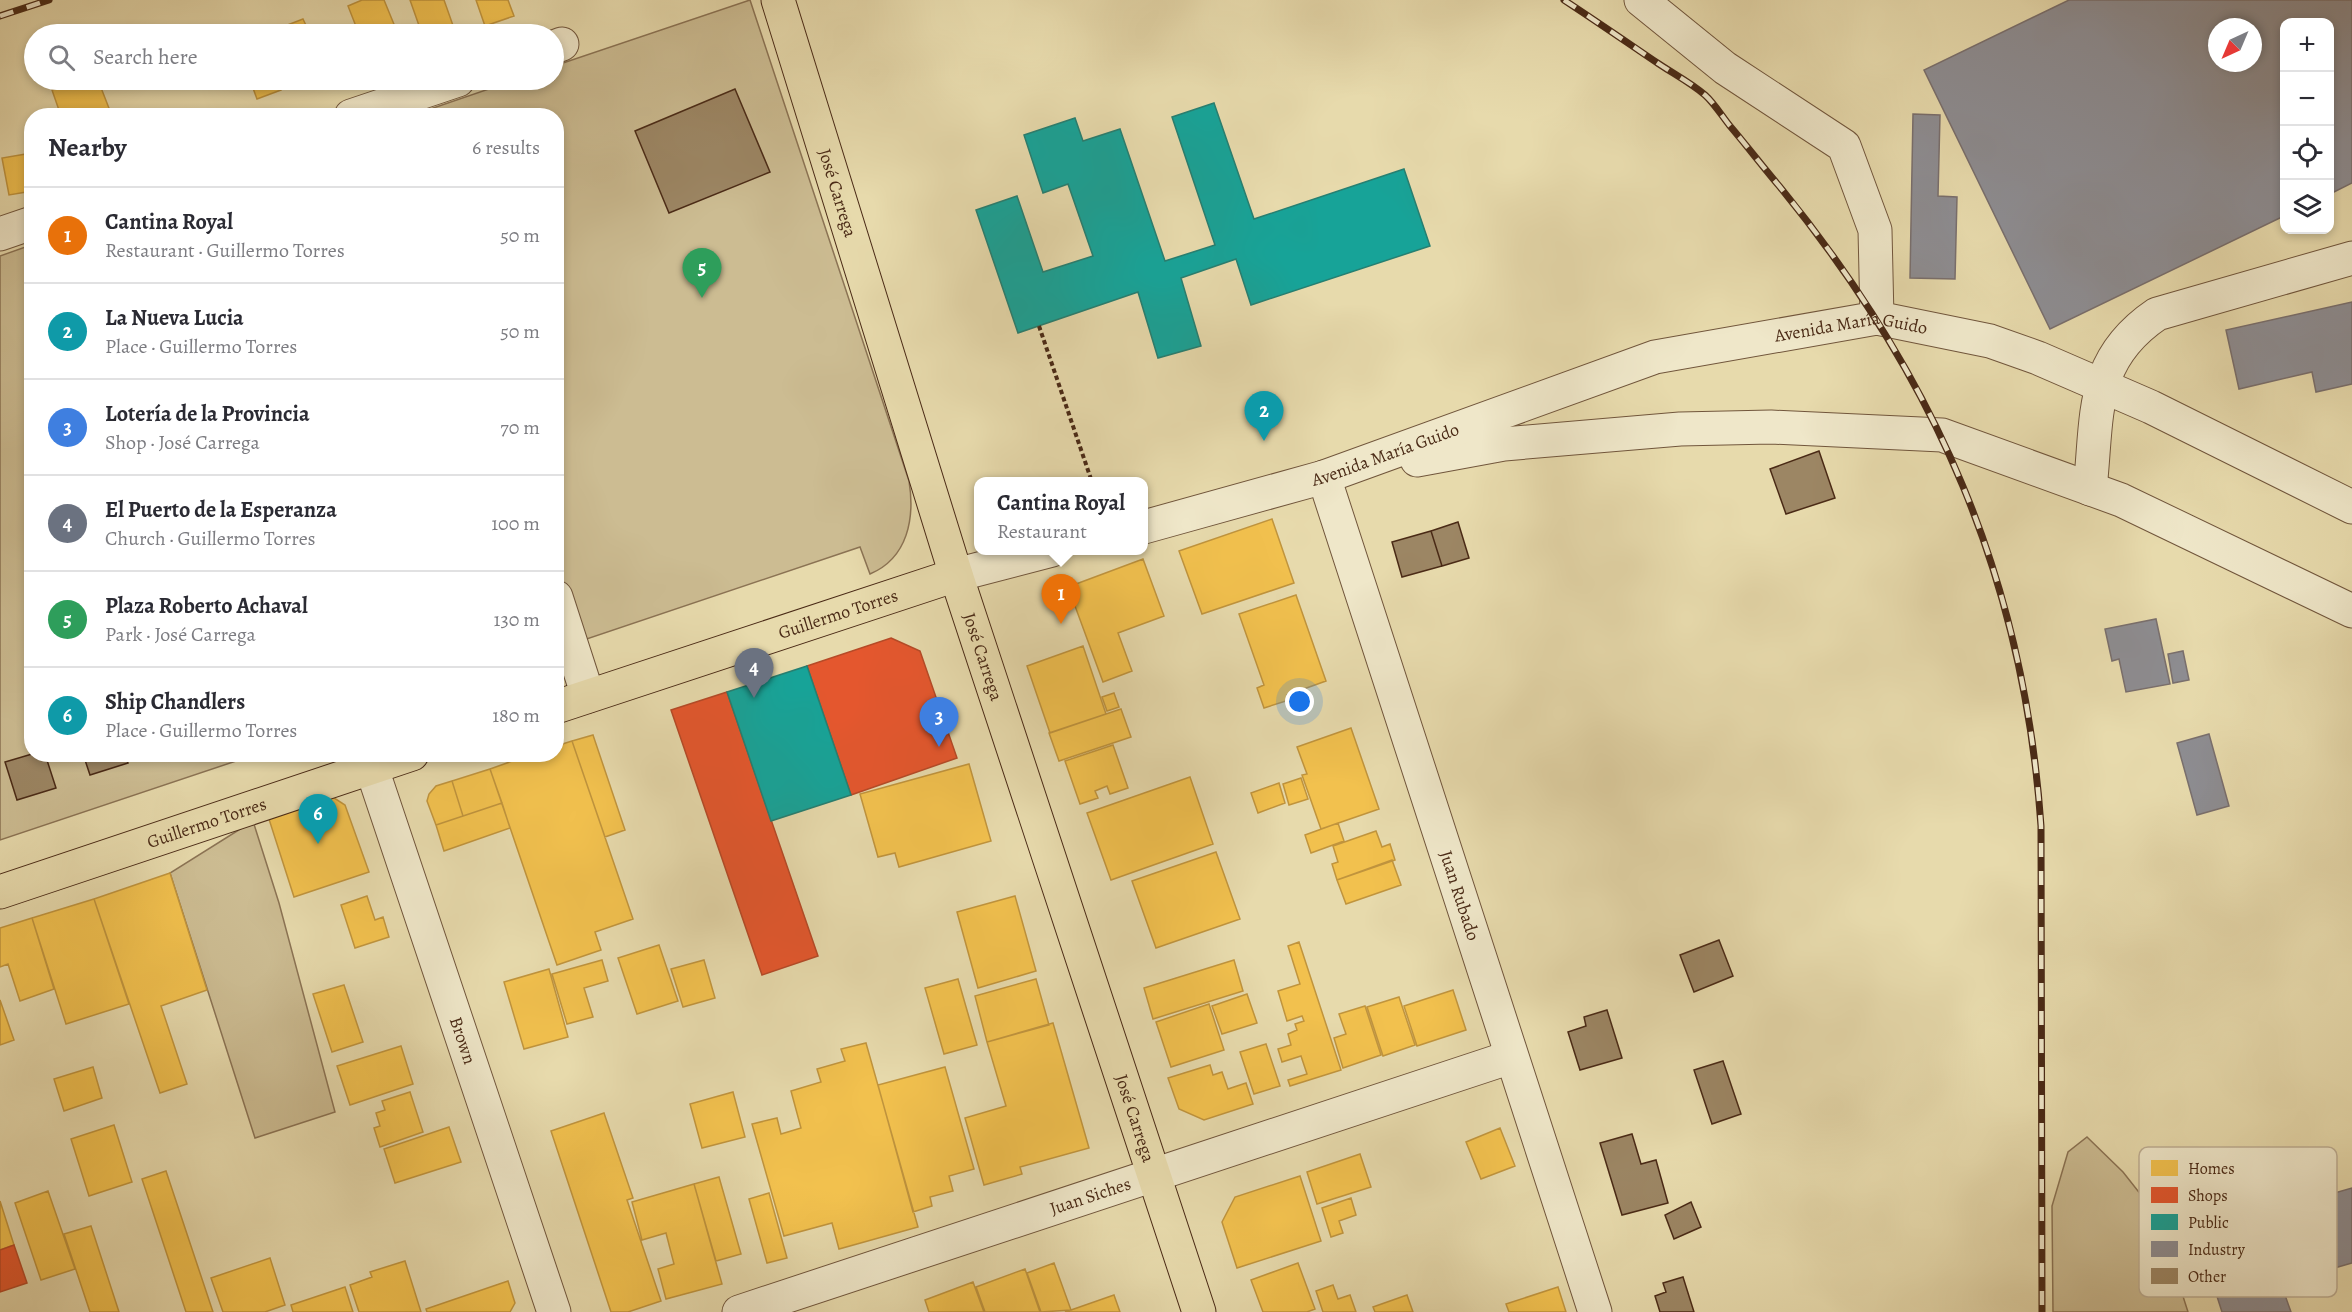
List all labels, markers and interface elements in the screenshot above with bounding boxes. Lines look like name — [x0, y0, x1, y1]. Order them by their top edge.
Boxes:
north arrow — [2208, 18, 2262, 72]
map controls — [2280, 18, 2334, 234]
button: + — [2280, 18, 2334, 72]
search box — [24, 24, 564, 90]
icon: search — [45, 41, 78, 74]
text: Search here — [93, 42, 198, 72]
button: − — [2280, 72, 2334, 126]
button: locate — [2280, 126, 2334, 180]
text: Nearby — [48, 130, 127, 165]
text: 6 results — [472, 134, 540, 161]
street label: José Carrega — [813, 146, 863, 241]
button: layers — [2280, 180, 2334, 234]
text: Cantina Royal — [105, 207, 233, 237]
text: 1 — [64, 222, 71, 249]
text: 50 m — [500, 222, 540, 249]
text: Restaurant · Guillermo Torres — [105, 237, 345, 264]
pin: 5 — [682, 248, 722, 298]
text: La Nueva Lucia — [105, 303, 244, 333]
street label: Avenida María Guido — [1772, 306, 1930, 348]
text: 2 — [63, 318, 72, 345]
text: 50 m — [500, 318, 540, 345]
text: Place · Guillermo Torres — [105, 333, 297, 360]
pin: 2 — [1244, 392, 1284, 441]
text: Lotería de la Provincia — [105, 399, 310, 429]
text: 3 — [63, 414, 72, 441]
text: 70 m — [500, 414, 540, 441]
street label: Avenida María Guido — [1308, 417, 1462, 492]
text: Shop · José Carrega — [105, 429, 260, 456]
popup — [974, 477, 1148, 555]
text: Cantina Royal — [997, 488, 1125, 518]
text: El Puerto de la Esperanza — [105, 495, 337, 525]
text: 4 — [63, 510, 72, 537]
text: 100 m — [491, 510, 540, 537]
text: Restaurant — [997, 518, 1087, 545]
text: Church · Guillermo Torres — [105, 525, 316, 552]
pin: 1 — [1042, 574, 1080, 624]
street label: Guillermo Torres — [775, 583, 901, 645]
text: Plaza Roberto Achaval — [105, 591, 308, 621]
text: 5 — [63, 606, 72, 633]
text: 130 m — [494, 606, 540, 633]
street label: José Carrega — [957, 610, 1009, 704]
text: Park · José Carrega — [105, 621, 256, 648]
pin: 4 — [734, 648, 774, 698]
text: Ship Chandlers — [105, 687, 245, 717]
your location — [1285, 687, 1314, 716]
pin: 3 — [920, 698, 958, 747]
text: 6 — [63, 702, 72, 729]
text: 180 m — [492, 702, 540, 729]
text: Place · Guillermo Torres — [105, 717, 297, 744]
street label: Guillermo Torres — [144, 792, 270, 854]
pin: 6 — [298, 794, 338, 844]
street label: Juan Rubado — [1434, 847, 1486, 944]
street label: Brown — [444, 1014, 482, 1067]
street label: José Carrega — [1109, 1071, 1161, 1166]
legend — [2139, 1147, 2337, 1297]
text: Homes — [2188, 1158, 2235, 1180]
street label: Juan Siches — [1047, 1171, 1134, 1221]
text: Shops — [2188, 1185, 2228, 1207]
text: Public — [2188, 1212, 2229, 1234]
text: Industry — [2188, 1239, 2246, 1261]
text: Other — [2188, 1266, 2226, 1288]

